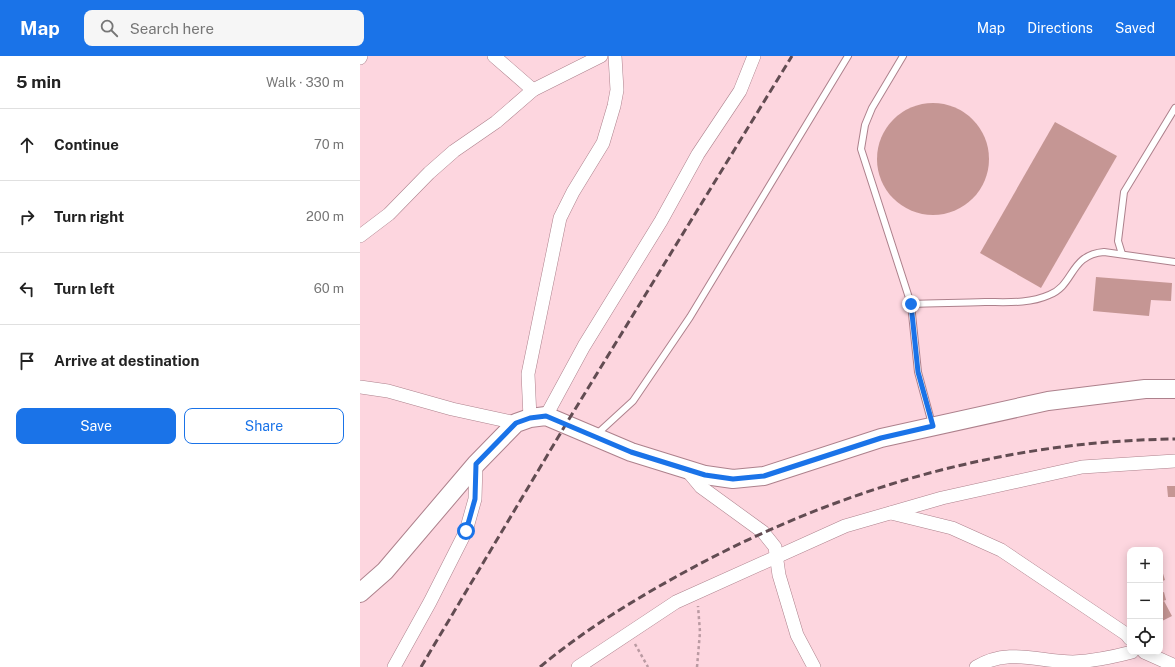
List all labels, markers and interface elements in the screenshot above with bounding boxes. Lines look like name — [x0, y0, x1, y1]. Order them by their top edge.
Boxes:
search box — [84, 10, 364, 46]
text: Map — [20, 17, 60, 39]
icon: search — [98, 17, 120, 39]
text: Search here — [130, 20, 214, 37]
text: Map — [977, 20, 1005, 36]
text: Directions — [1027, 20, 1093, 36]
text: Saved — [1115, 20, 1155, 36]
text: 5 min — [16, 72, 61, 92]
text: Walk · 330 m — [266, 75, 344, 90]
icon: ahead — [16, 134, 38, 156]
text: Continue — [54, 136, 119, 153]
text: 70 m — [314, 137, 344, 152]
icon: right — [16, 206, 38, 228]
text: Turn right — [54, 208, 124, 225]
text: 200 m — [306, 209, 344, 224]
icon: left — [16, 278, 38, 300]
text: Turn left — [54, 280, 115, 297]
text: 60 m — [314, 281, 344, 296]
route end — [902, 295, 920, 313]
icon: arrive — [16, 350, 38, 372]
text: Arrive at destination — [54, 352, 199, 369]
button: Save — [16, 408, 176, 444]
button: Share — [184, 408, 344, 444]
route start — [457, 522, 475, 540]
map controls — [1127, 547, 1163, 655]
button: + — [1127, 547, 1163, 583]
button: − — [1127, 583, 1163, 619]
button: locate — [1127, 619, 1163, 655]

